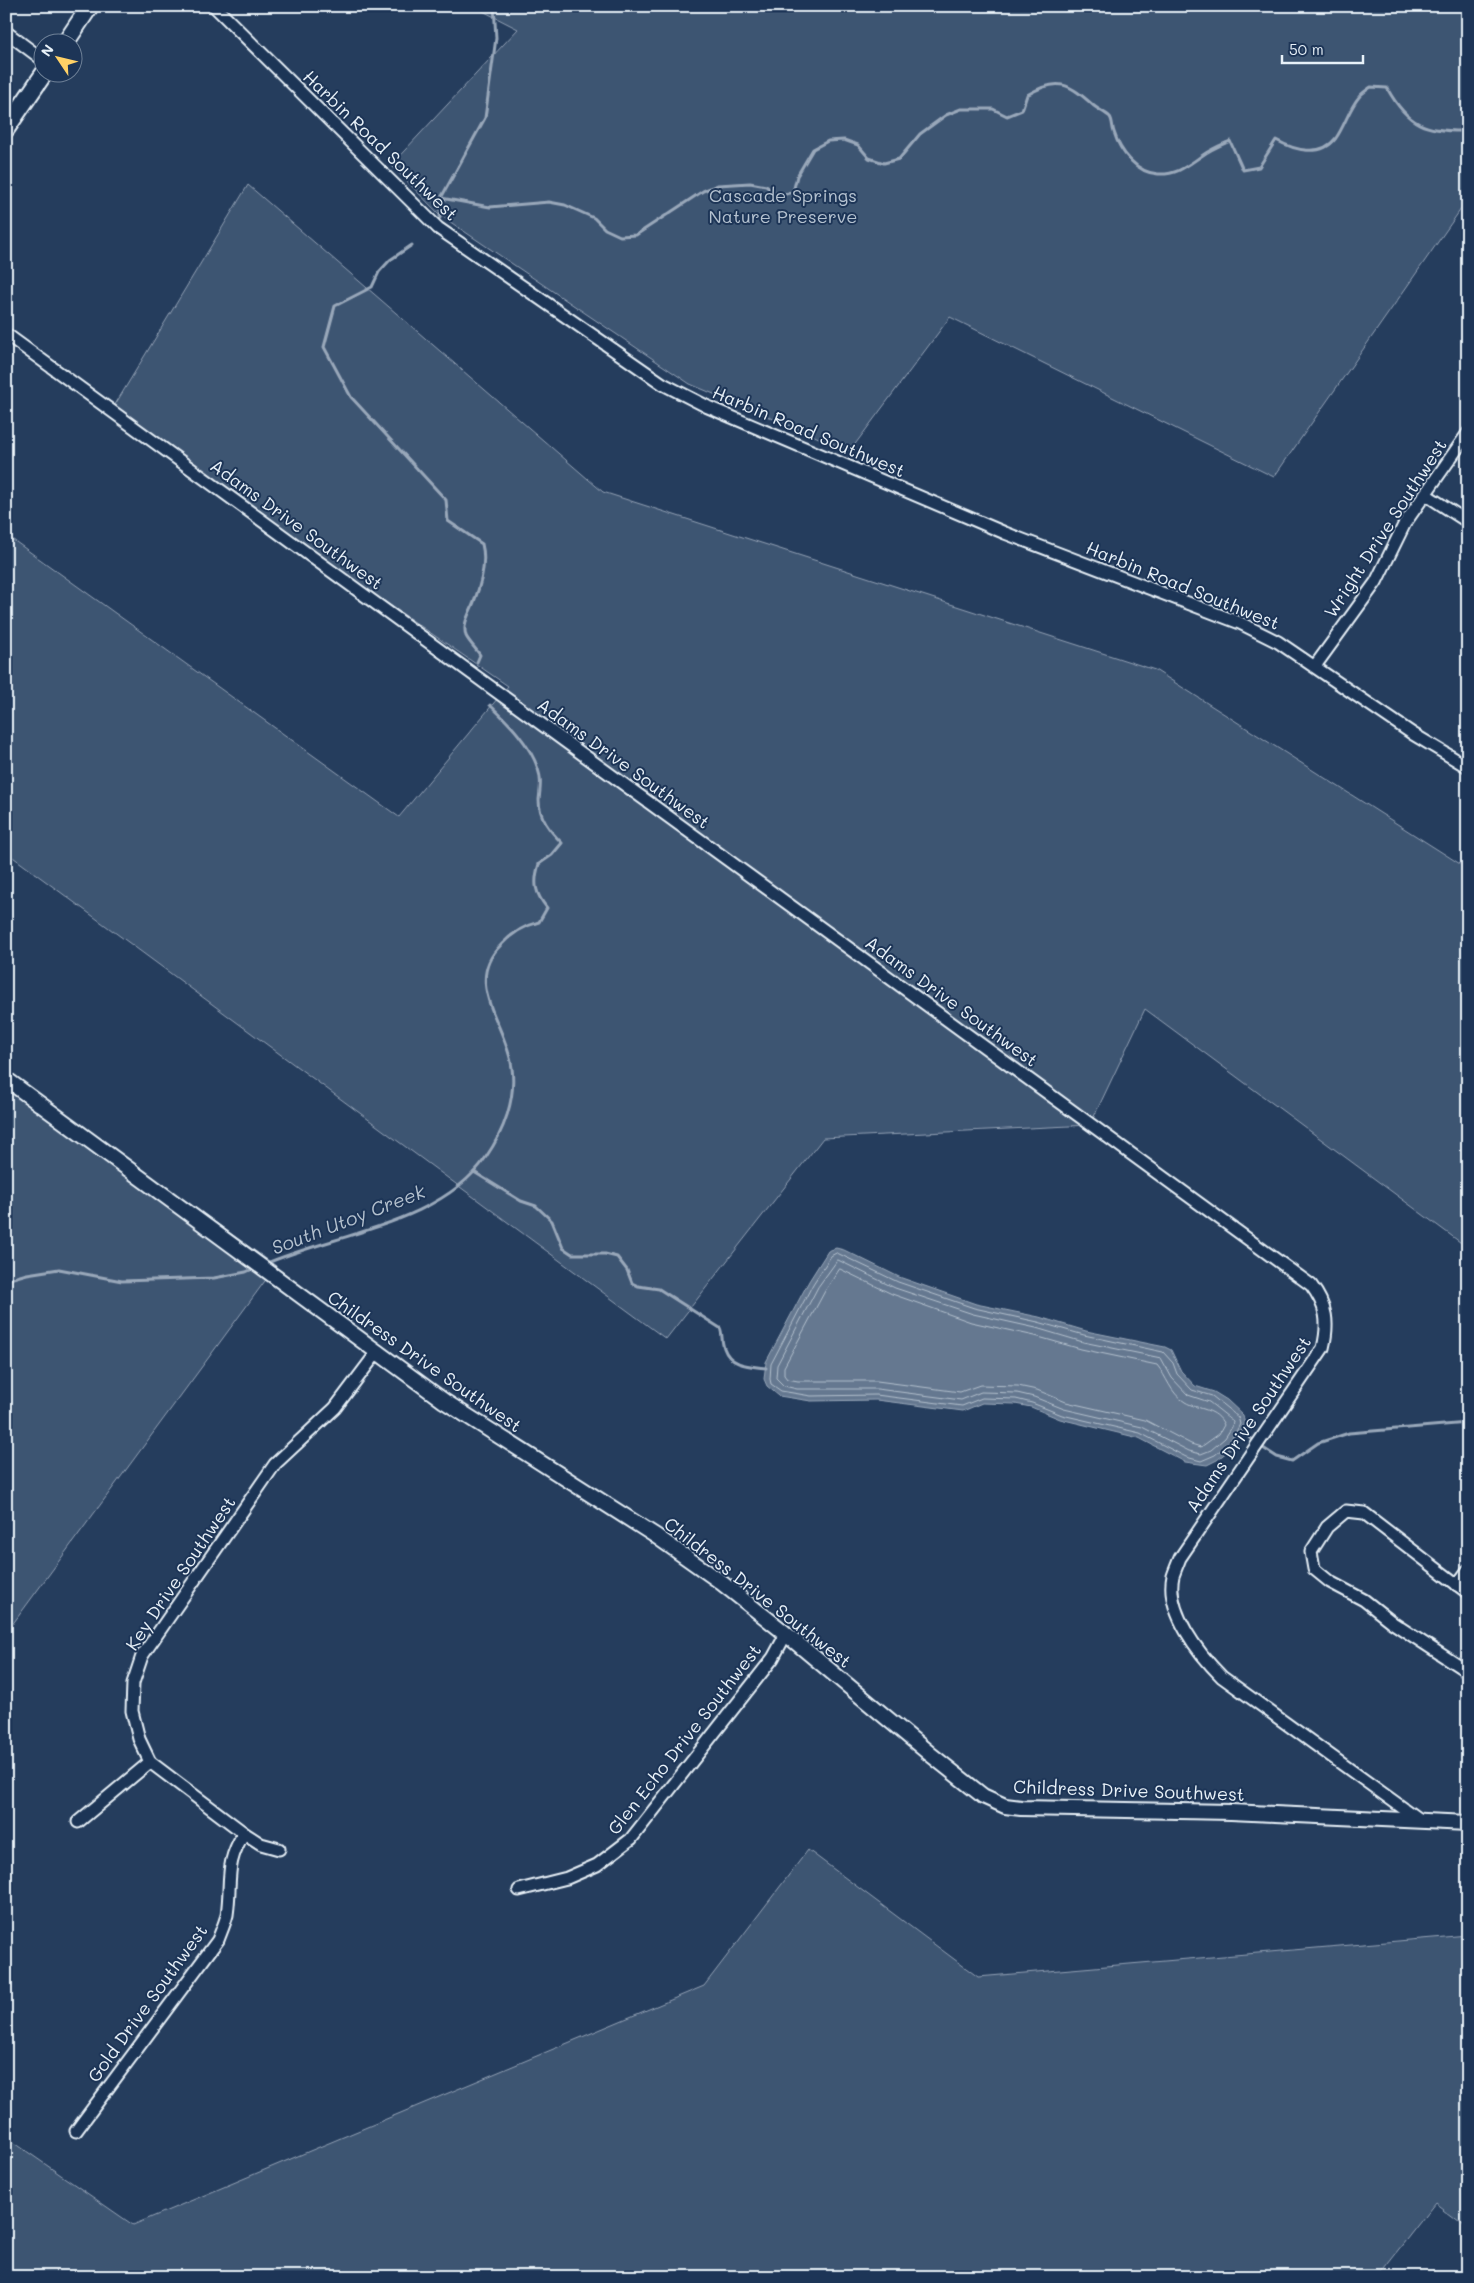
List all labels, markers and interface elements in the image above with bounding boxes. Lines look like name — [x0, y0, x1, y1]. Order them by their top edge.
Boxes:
north arrow — [32, 32, 82, 82]
scale bar — [1282, 32, 1363, 64]
text: 50 m — [1289, 39, 1324, 59]
text: N — [36, 40, 58, 60]
street label: Harbin Road Southwest — [298, 65, 464, 225]
park label: Cascade Springs Nature Preserve — [709, 183, 857, 228]
street label: Harbin Road Southwest — [709, 380, 909, 482]
street label: Wright Drive Southwest — [1318, 434, 1452, 622]
street label: Adams Drive Southwest — [206, 453, 388, 595]
street label: Harbin Road Southwest — [1083, 535, 1283, 635]
street label: Adams Drive Southwest — [533, 692, 715, 834]
street label: Adams Drive Southwest — [861, 930, 1043, 1072]
water label: South Utoy Creek — [268, 1178, 429, 1260]
street label: Childress Drive Southwest — [323, 1285, 527, 1437]
street label: Adams Drive Southwest — [1180, 1331, 1316, 1517]
street label: Key Drive Southwest — [119, 1491, 241, 1655]
street label: Childress Drive Southwest — [659, 1511, 857, 1673]
street label: Glen Echo Drive Southwest — [602, 1639, 766, 1839]
street label: Childress Drive Southwest — [1013, 1774, 1245, 1806]
street label: Gold Drive Southwest — [82, 1919, 212, 2087]

